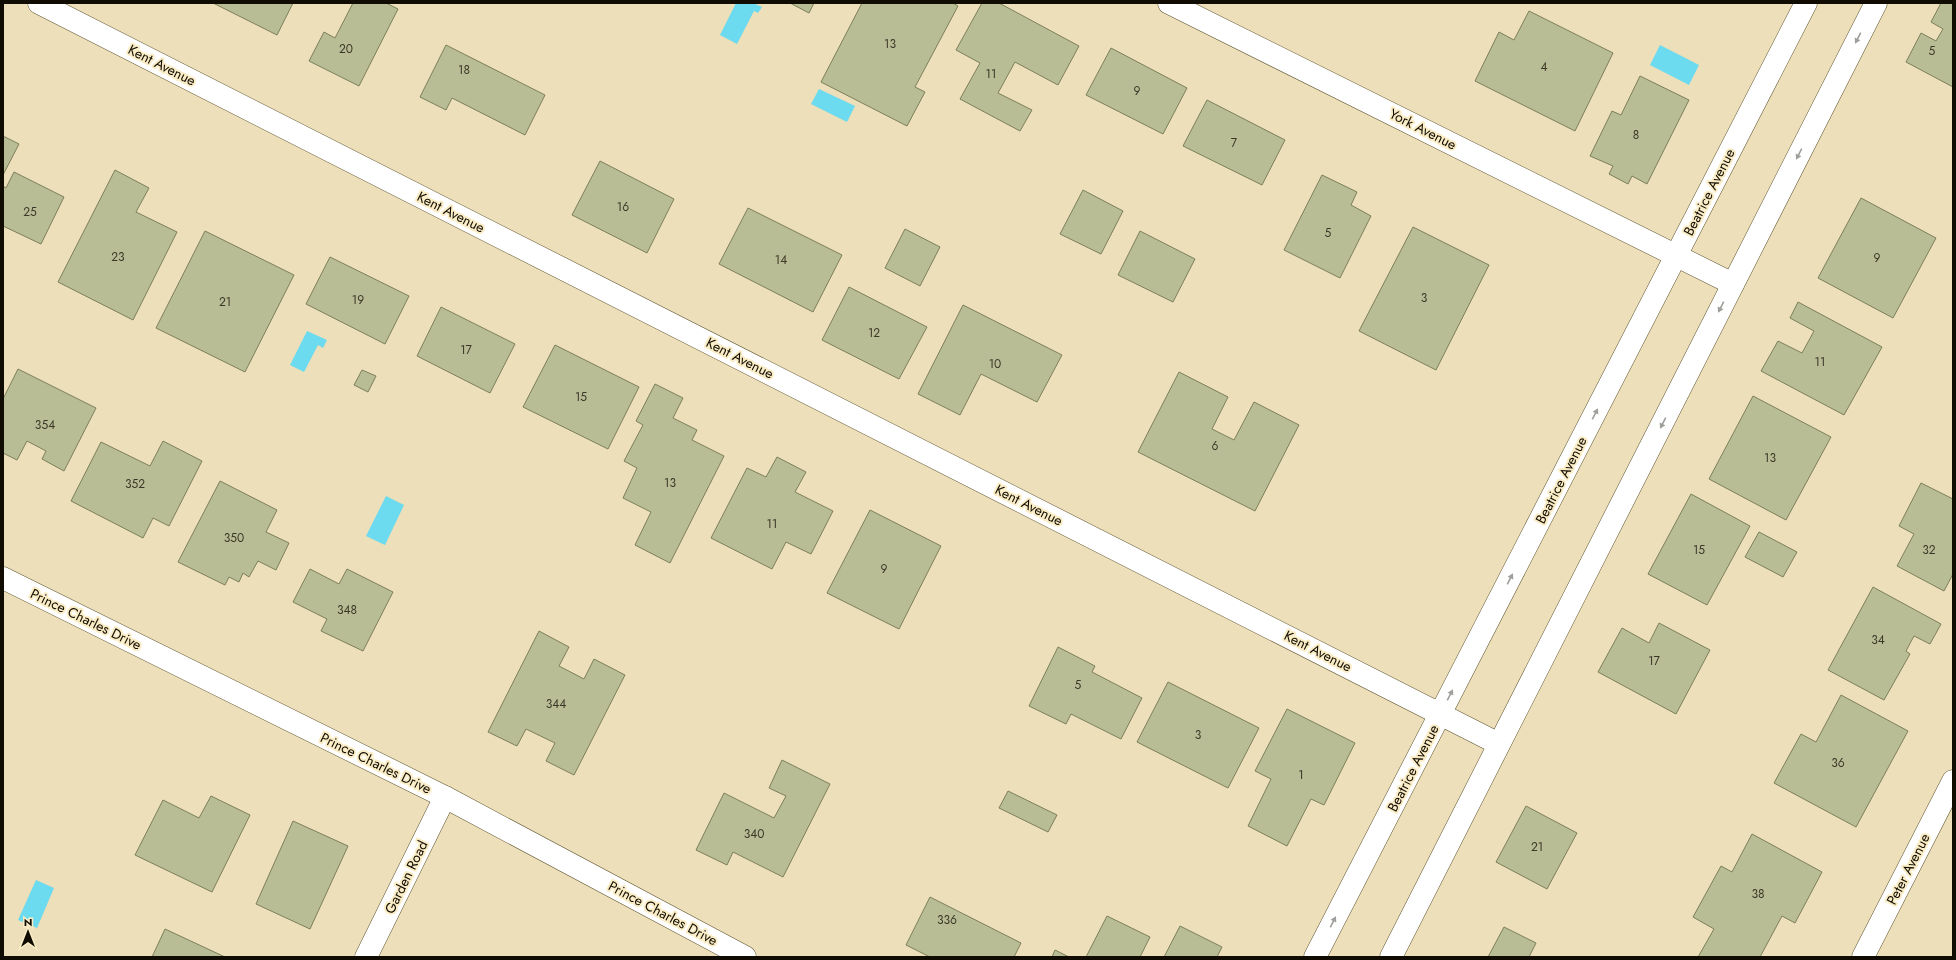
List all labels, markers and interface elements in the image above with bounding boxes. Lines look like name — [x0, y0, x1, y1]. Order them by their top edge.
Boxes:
one-way arrow — [1855, 32, 1862, 44]
house number: 13 — [884, 35, 896, 53]
street label: Kent Avenue — [125, 39, 199, 91]
house number: 20 — [339, 40, 353, 58]
house number: 5 — [1929, 42, 1936, 60]
house number: 4 — [1541, 58, 1548, 76]
house number: 18 — [458, 61, 470, 79]
house number: 11 — [986, 65, 996, 83]
house number: 9 — [1134, 82, 1141, 100]
street label: York Avenue — [1386, 104, 1460, 154]
house number: 8 — [1633, 126, 1639, 144]
house number: 7 — [1231, 134, 1238, 152]
street label: Beatrice Avenue — [1678, 145, 1740, 239]
one-way arrow — [1796, 148, 1803, 159]
street label: Kent Avenue — [414, 186, 488, 238]
house number: 16 — [617, 198, 629, 216]
house number: 25 — [23, 203, 37, 221]
house number: 5 — [1325, 224, 1332, 242]
house number: 23 — [111, 248, 125, 266]
house number: 9 — [1874, 249, 1881, 267]
house number: 14 — [775, 251, 787, 269]
house number: 3 — [1421, 289, 1428, 307]
house number: 19 — [352, 291, 364, 309]
house number: 21 — [219, 293, 231, 311]
one-way arrow — [1718, 301, 1725, 313]
house number: 12 — [868, 324, 880, 342]
street label: Kent Avenue — [703, 332, 777, 384]
house number: 17 — [460, 341, 473, 359]
house number: 11 — [1815, 353, 1825, 371]
house number: 10 — [989, 355, 1001, 373]
house number: 15 — [575, 388, 587, 406]
one-way arrow — [1592, 408, 1598, 419]
house number: 354 — [35, 416, 55, 434]
one-way arrow — [1659, 417, 1666, 429]
street label: Beatrice Avenue — [1530, 433, 1592, 527]
house number: 6 — [1212, 437, 1219, 455]
house number: 13 — [1764, 449, 1776, 467]
house number: 13 — [664, 474, 676, 492]
house number: 352 — [125, 475, 145, 493]
street label: Kent Avenue — [992, 479, 1066, 531]
house number: 11 — [767, 515, 777, 533]
house number: 350 — [224, 529, 244, 547]
house number: 15 — [1693, 541, 1705, 559]
house number: 32 — [1922, 541, 1936, 559]
house number: 9 — [881, 560, 888, 578]
one-way arrow — [1507, 573, 1513, 585]
street label: Prince Charles Drive — [27, 583, 145, 655]
house number: 348 — [337, 601, 357, 619]
street label: Kent Avenue — [1281, 625, 1355, 677]
house number: 34 — [1871, 631, 1885, 649]
house number: 17 — [1648, 652, 1661, 670]
house number: 5 — [1075, 676, 1082, 694]
one-way arrow — [1447, 689, 1453, 700]
house number: 344 — [546, 695, 566, 713]
street label: Beatrice Avenue — [1382, 721, 1444, 815]
house number: 3 — [1195, 726, 1202, 744]
street label: Prince Charles Drive — [317, 727, 435, 799]
house number: 36 — [1831, 754, 1845, 772]
house number: 1 — [1298, 766, 1304, 784]
house number: 340 — [744, 825, 764, 843]
street label: Peter Avenue — [1881, 830, 1935, 908]
street label: Garden Road — [380, 837, 432, 917]
house number: 21 — [1531, 838, 1543, 856]
street label: Prince Charles Drive — [605, 876, 721, 950]
house number: 38 — [1751, 885, 1765, 903]
house number: 336 — [937, 911, 957, 929]
north arrow — [8, 912, 48, 952]
text: N — [24, 914, 32, 930]
one-way arrow — [1330, 917, 1336, 928]

